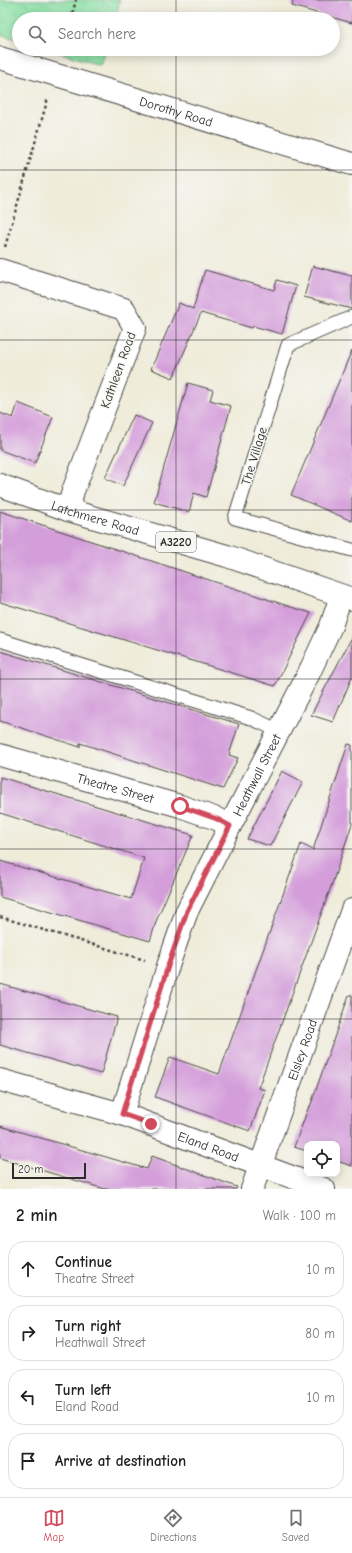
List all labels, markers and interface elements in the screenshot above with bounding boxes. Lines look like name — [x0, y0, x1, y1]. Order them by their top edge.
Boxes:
search box — [12, 12, 340, 56]
icon: search — [26, 23, 48, 45]
text: Search here — [58, 25, 136, 43]
street label: Dorothy Road — [138, 93, 215, 129]
street label: Kathleen Road — [97, 330, 139, 410]
street label: The Village — [238, 424, 270, 487]
street label: Latchmere Road — [50, 497, 141, 538]
road number: A3220 — [156, 532, 196, 552]
street label: Heathwall Street — [229, 730, 284, 818]
street label: Theatre Street — [75, 770, 157, 806]
route start — [171, 797, 189, 815]
street label: Elsley Road — [284, 1017, 320, 1082]
route end — [142, 1115, 160, 1133]
street label: Eland Road — [176, 1128, 241, 1164]
map controls — [304, 1141, 340, 1177]
button: locate — [304, 1141, 340, 1177]
scale bar — [12, 1161, 86, 1180]
text: 20 m — [18, 1163, 43, 1176]
text: 2 min — [16, 1206, 57, 1225]
text: Walk · 100 m — [263, 1208, 336, 1223]
text: Continue — [55, 1253, 112, 1271]
icon: ahead — [17, 1258, 39, 1280]
text: 10 m — [307, 1262, 335, 1277]
text: Theatre Street — [55, 1271, 134, 1286]
text: Turn right — [55, 1317, 121, 1335]
icon: right — [17, 1322, 39, 1344]
text: 80 m — [305, 1326, 335, 1341]
text: Heathwall Street — [55, 1335, 145, 1350]
text: Turn left — [55, 1381, 111, 1399]
icon: left — [17, 1386, 39, 1408]
text: 10 m — [307, 1390, 335, 1405]
text: Eland Road — [55, 1399, 119, 1414]
icon: arrive — [17, 1450, 39, 1472]
text: Arrive at destination — [55, 1452, 186, 1470]
tab: Map — [43, 1507, 65, 1544]
tab: Directions — [150, 1507, 197, 1544]
tab: Saved — [282, 1507, 309, 1544]

